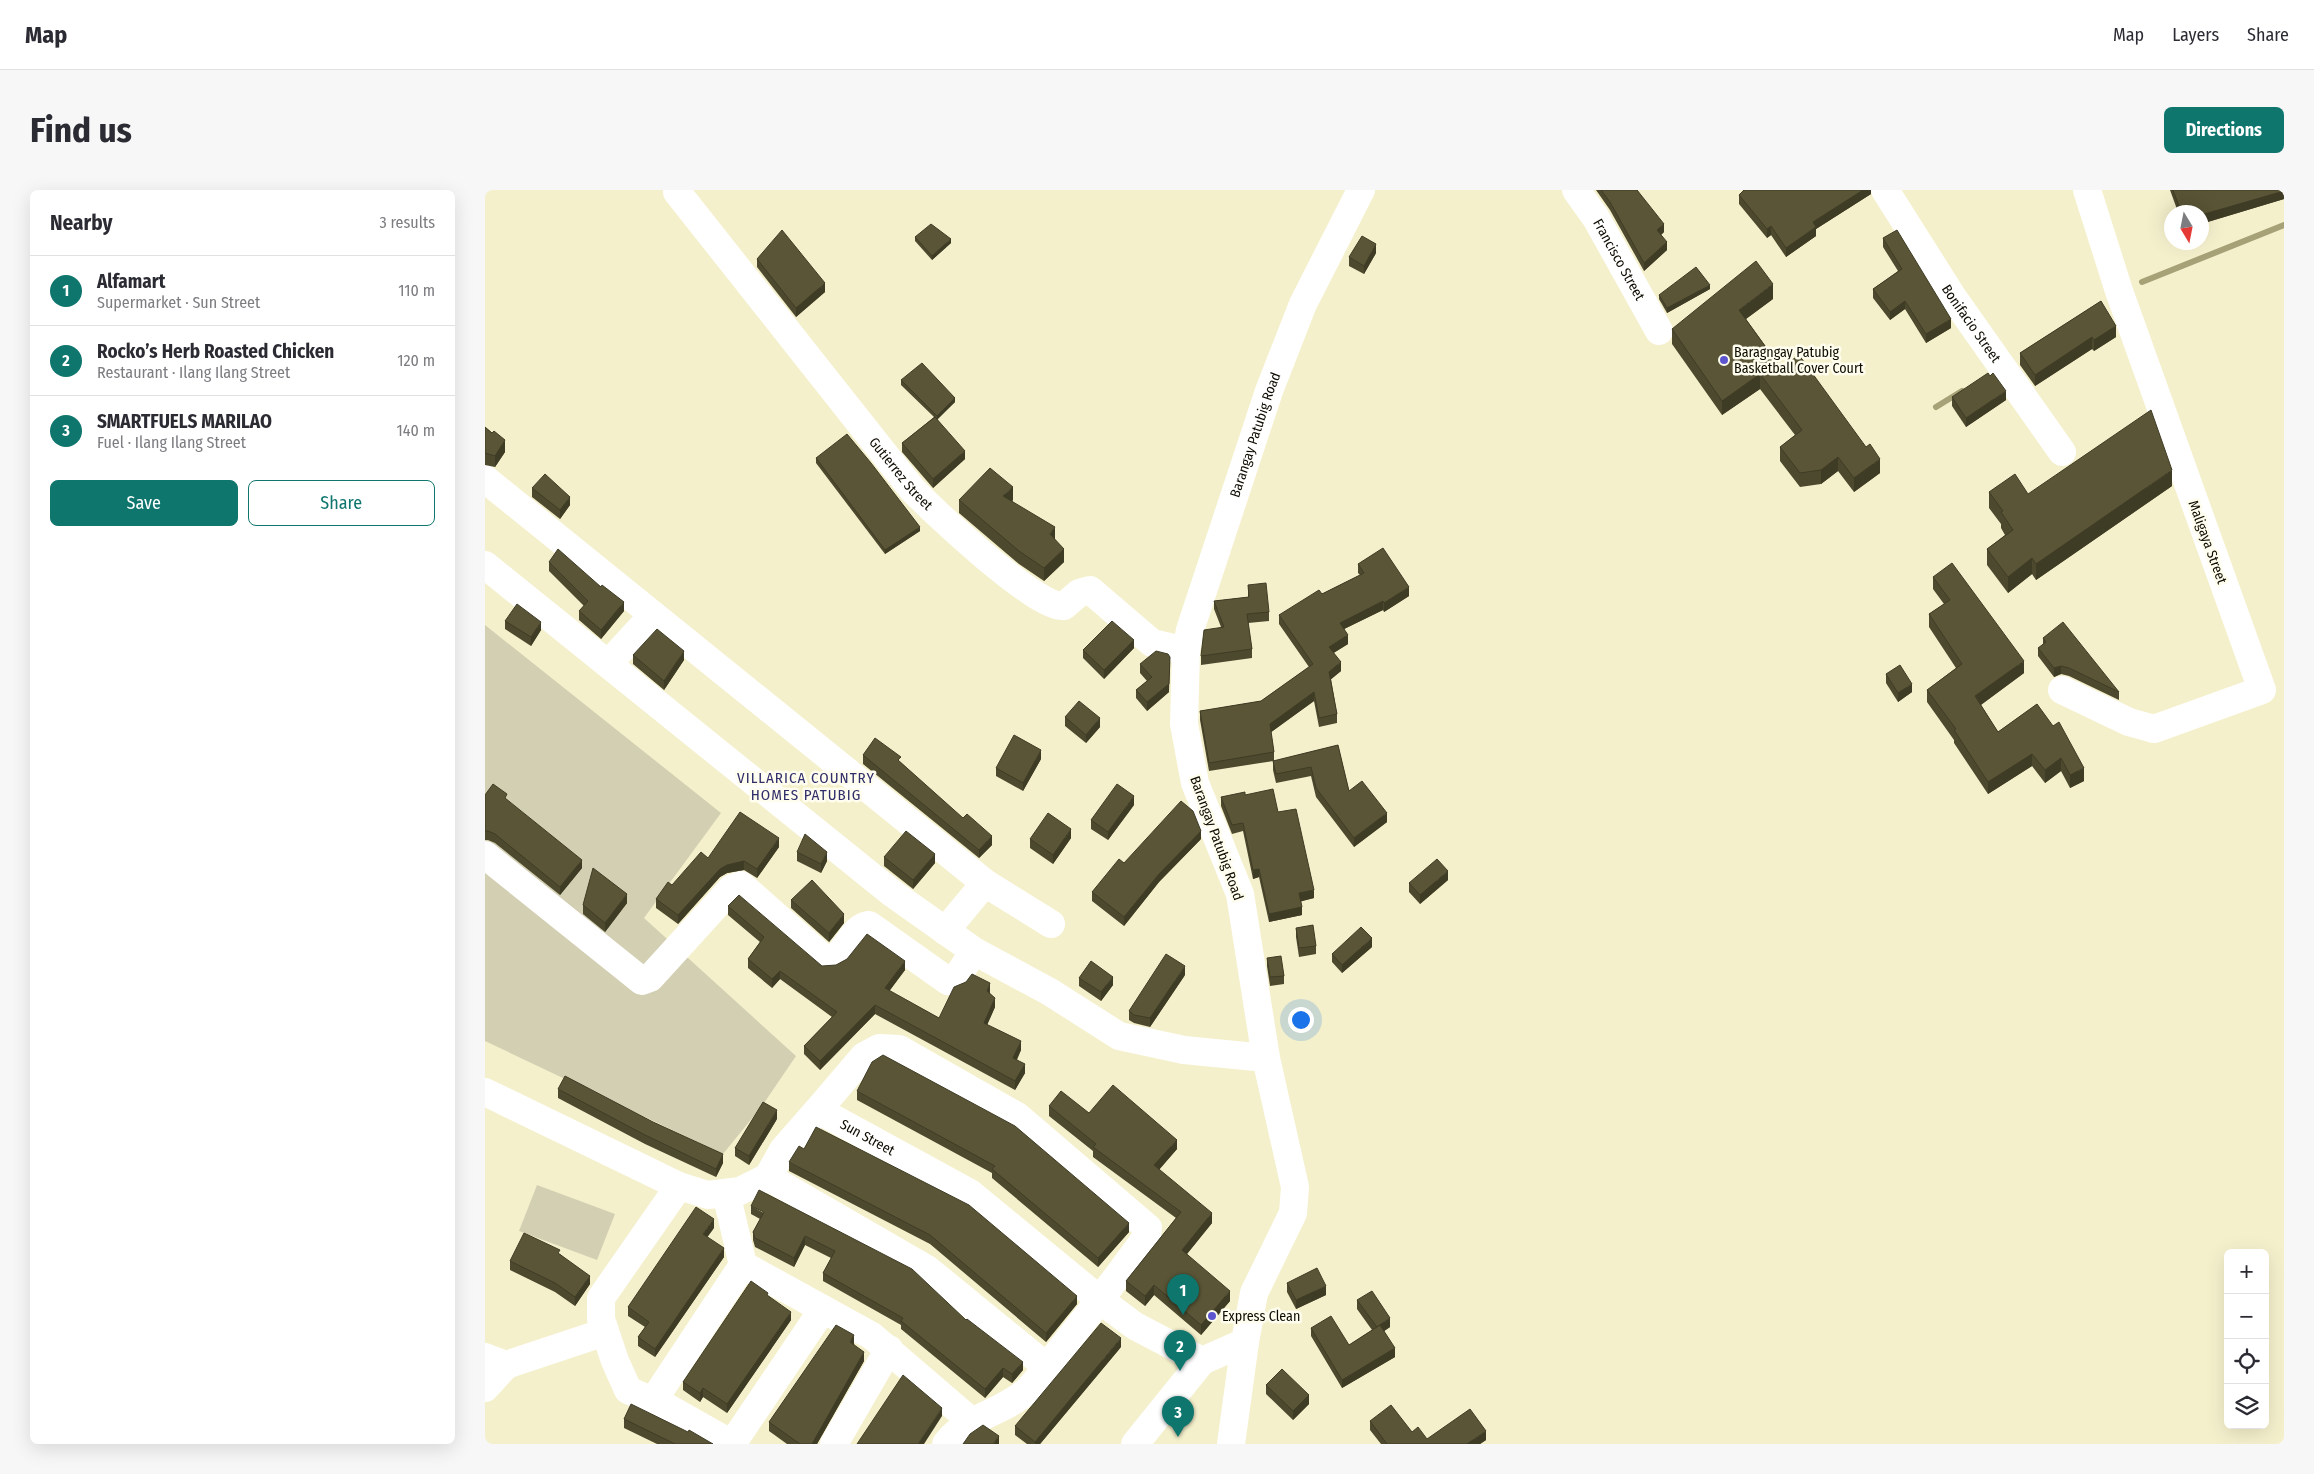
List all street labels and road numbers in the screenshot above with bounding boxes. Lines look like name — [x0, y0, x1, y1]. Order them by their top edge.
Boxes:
street label: Francisco Street — [1589, 216, 1648, 304]
street label: Bonifacio Street — [1938, 281, 2005, 366]
street label: Barangay Patubig Road — [1226, 370, 1284, 500]
street label: Gutierrez Street — [865, 434, 936, 514]
street label: Maligaya Street — [2185, 498, 2231, 587]
street label: Barangay Patubig Road — [1186, 774, 1247, 903]
street label: Sun Street — [837, 1116, 898, 1159]

